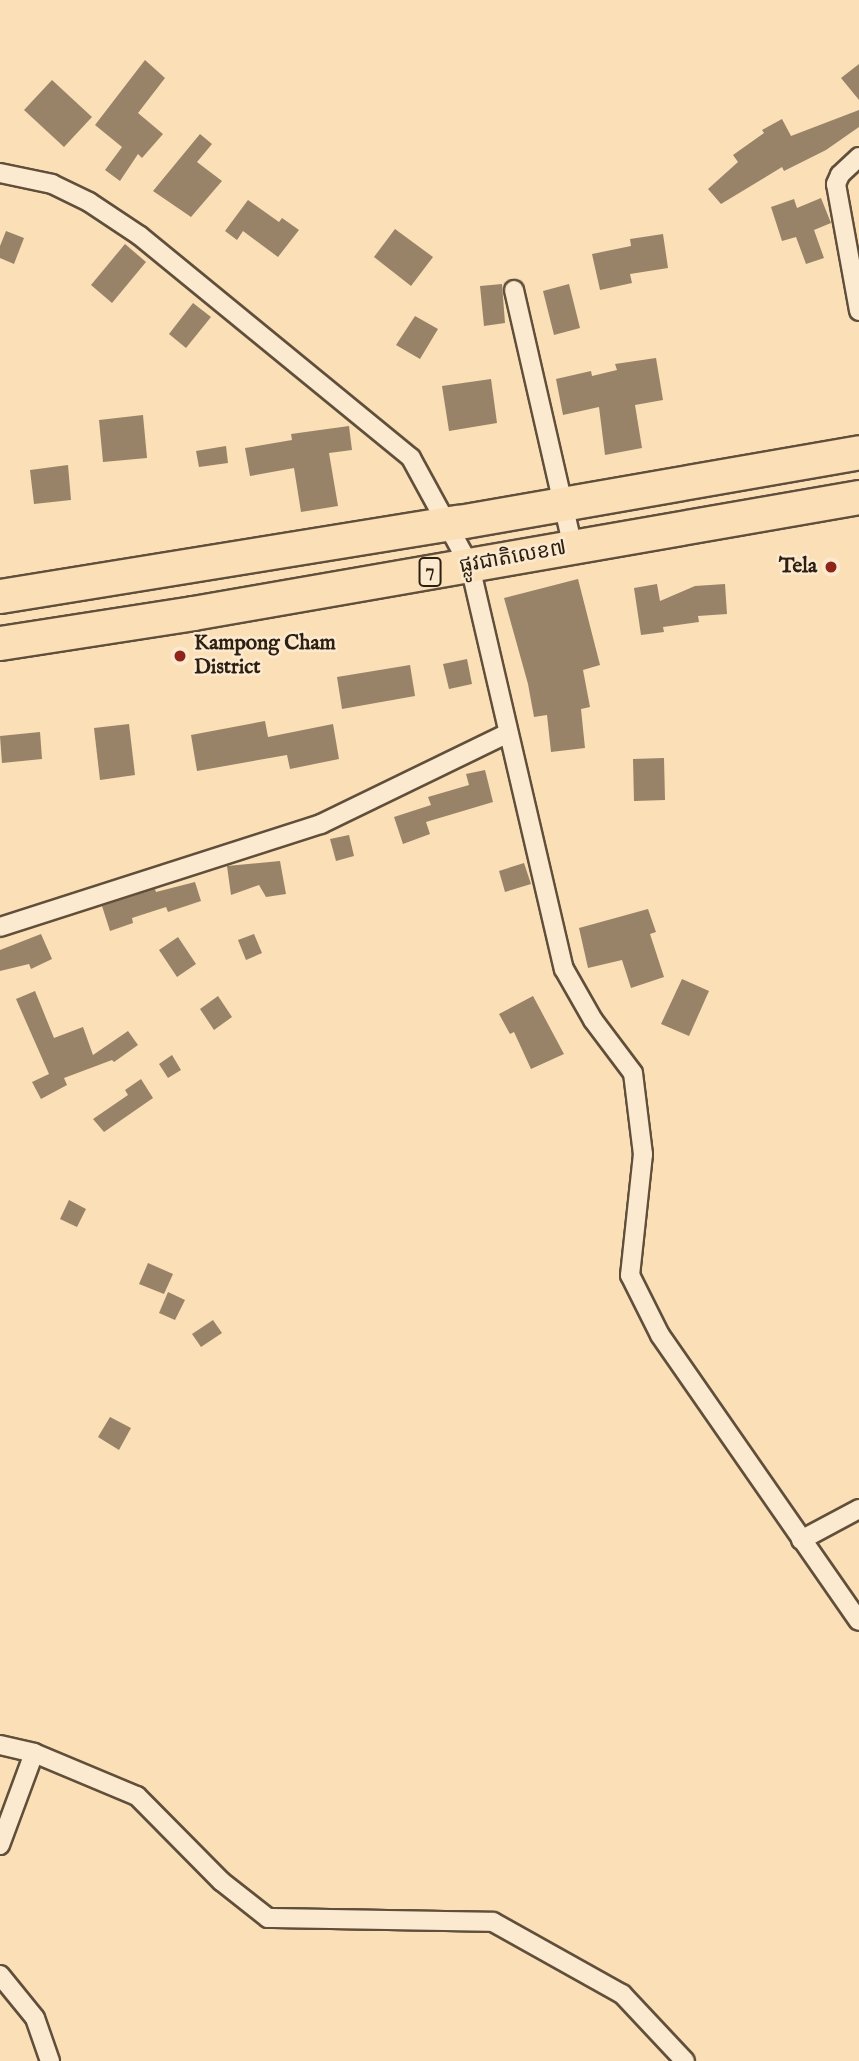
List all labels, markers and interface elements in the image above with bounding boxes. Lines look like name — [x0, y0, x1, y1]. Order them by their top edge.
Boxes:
street label: ផ្លូវជាតិលេខ៧ — [458, 536, 568, 580]
place label: Tela — [779, 554, 817, 580]
road number: 7 — [418, 556, 442, 587]
marker: Tela — [823, 559, 839, 575]
place label: Kampong Cham District — [194, 631, 336, 681]
marker: Kampong Cham District — [172, 648, 188, 664]

